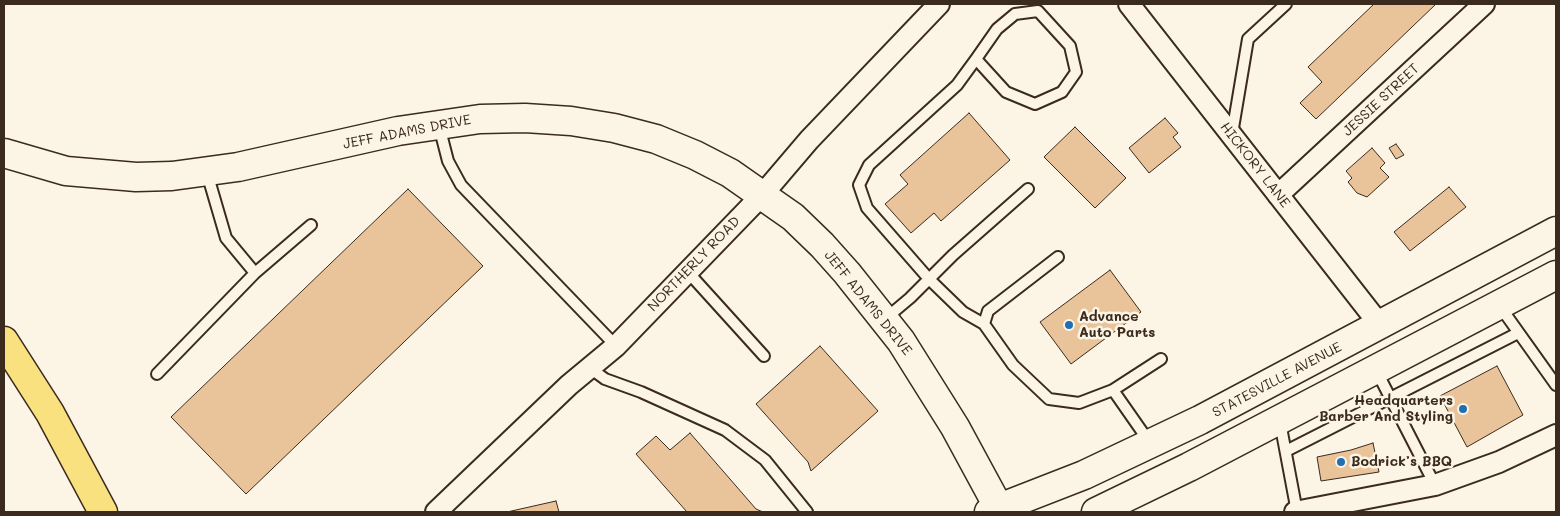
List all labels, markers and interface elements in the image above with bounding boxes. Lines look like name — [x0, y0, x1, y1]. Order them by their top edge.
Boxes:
street label: JESSIE STREET — [1339, 60, 1423, 140]
street label: JEFF ADAMS DRIVE — [342, 111, 472, 153]
street label: HICKORY LANE — [1216, 119, 1294, 211]
street label: NORTHERLY ROAD — [644, 213, 744, 315]
street label: JEFF ADAMS DRIVE — [821, 247, 915, 359]
place label: Advance Auto Parts — [1079, 309, 1155, 342]
marker: Advance Auto Parts — [1063, 319, 1075, 331]
street label: STATESVILLE AVENUE — [1210, 339, 1344, 421]
place label: Headquarters Barber And Styling — [1319, 393, 1453, 426]
marker: Headquarters Barber And Styling — [1457, 403, 1469, 415]
place label: Bodrick’s BBQ — [1351, 454, 1452, 470]
marker: Bodrick’s BBQ — [1335, 456, 1347, 468]

